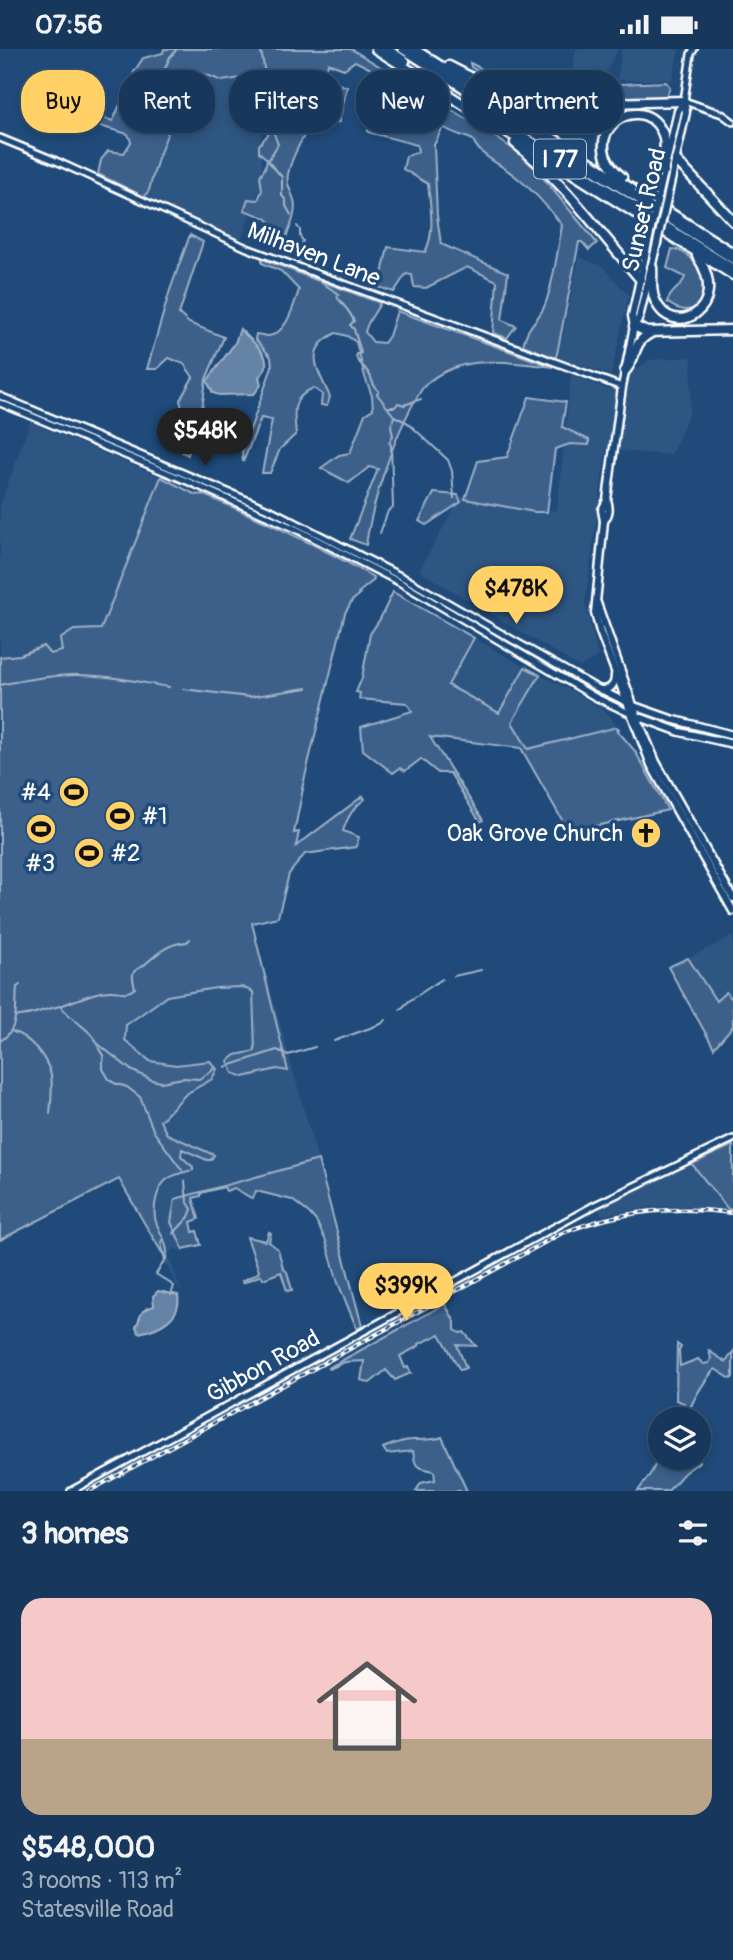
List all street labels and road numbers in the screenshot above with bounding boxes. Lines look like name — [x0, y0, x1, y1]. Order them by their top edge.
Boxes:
road number: I 77 — [534, 139, 586, 179]
street label: Sunset Road — [616, 145, 673, 275]
street label: Milhaven Lane — [243, 216, 385, 293]
street label: Gibbon Road — [202, 1323, 325, 1409]

